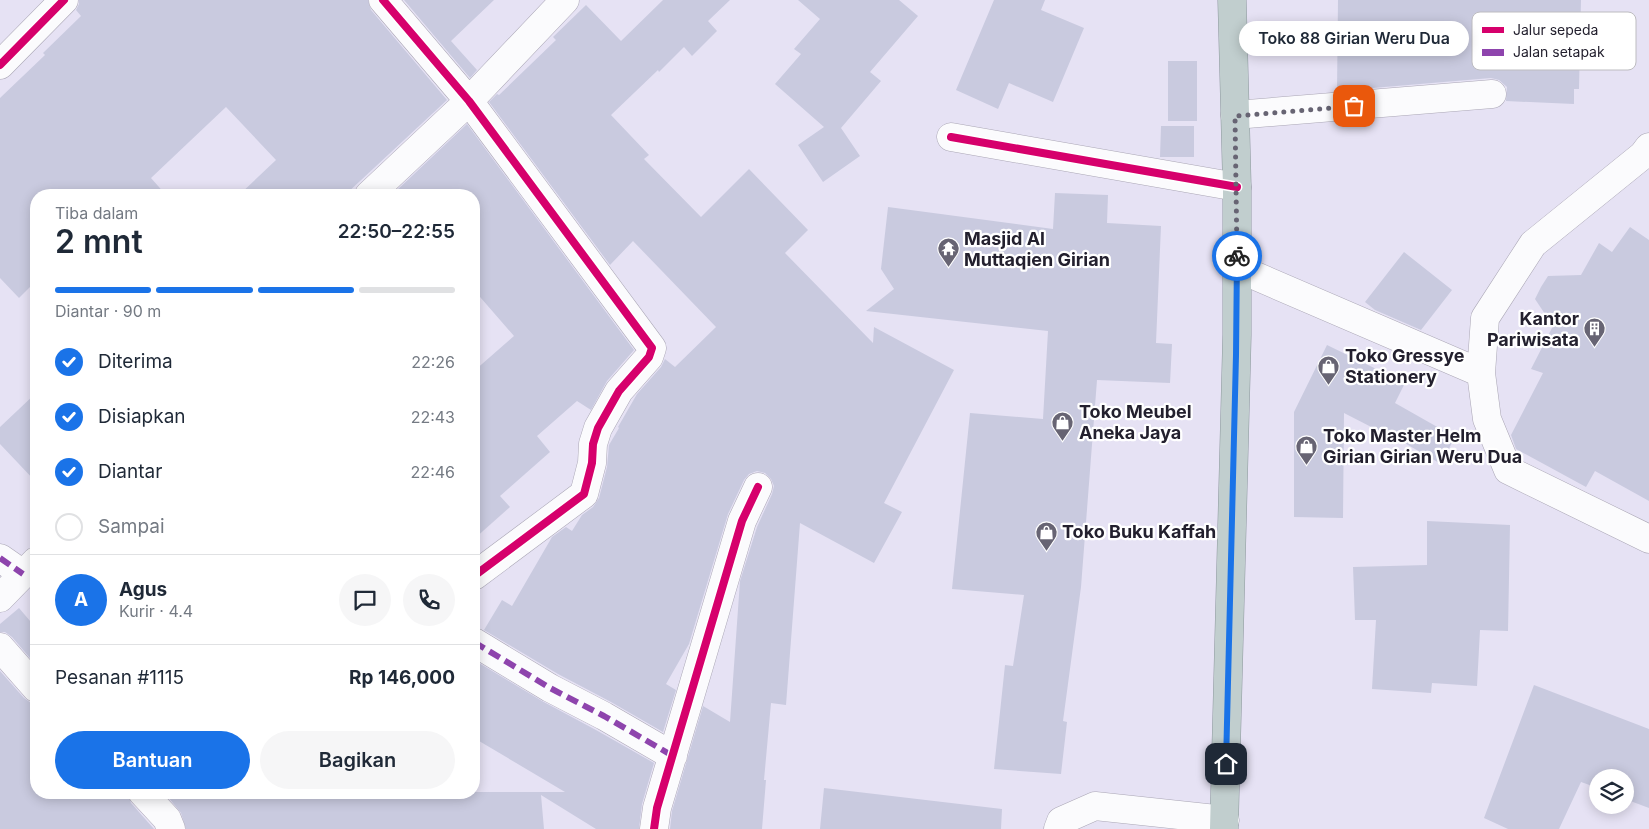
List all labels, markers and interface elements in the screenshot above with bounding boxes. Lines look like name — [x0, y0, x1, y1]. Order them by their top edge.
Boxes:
legend — [1472, 12, 1636, 70]
callout: Toko 88 Girian Weru Dua — [1239, 21, 1469, 56]
text: Jalur sepeda — [1513, 21, 1598, 38]
text: Toko 88 Girian Weru Dua — [1258, 28, 1450, 48]
text: Jalan setapak — [1513, 43, 1605, 60]
pin — [1333, 85, 1375, 127]
icon: bag — [1340, 92, 1368, 120]
text: Tiba dalam — [55, 203, 138, 223]
text: 22:50–22:55 — [338, 220, 455, 243]
text: 2 mnt — [55, 222, 143, 261]
place label: Masjid Al Muttaqien Girian — [964, 228, 1110, 270]
courier — [1212, 231, 1262, 281]
temple icon: Masjid Al Muttaqien Girian — [936, 237, 960, 268]
icon: bike — [1223, 242, 1251, 270]
text: Diantar · 90 m — [55, 301, 161, 321]
place label: Kantor Pariwisata — [1487, 308, 1579, 350]
building icon: Kantor Pariwisata — [1583, 317, 1607, 348]
place label: Toko Gressye Stationery — [1345, 345, 1465, 387]
icon: check — [55, 348, 83, 376]
text: Diterima — [98, 350, 173, 373]
text: 22:26 — [411, 352, 455, 372]
shop icon: Toko Gressye Stationery — [1317, 354, 1341, 385]
place label: Toko Meubel Aneka Jaya — [1079, 401, 1192, 443]
icon: check — [55, 403, 83, 431]
text: Disiapkan — [98, 405, 186, 428]
text: 22:43 — [411, 407, 455, 427]
shop icon: Toko Meubel Aneka Jaya — [1051, 410, 1075, 441]
place label: Toko Master Helm Girian Girian Weru Dua — [1323, 425, 1522, 467]
shop icon: Toko Master Helm Girian Girian Weru Dua — [1295, 434, 1319, 465]
icon: check — [55, 458, 83, 486]
text: Diantar — [98, 460, 162, 483]
text: 22:46 — [411, 462, 455, 482]
text: Sampai — [98, 515, 165, 538]
shop icon: Toko Buku Kaffah — [1034, 520, 1058, 551]
place label: Toko Buku Kaffah — [1062, 521, 1216, 542]
button: chat — [339, 574, 391, 626]
button: phone — [403, 574, 455, 626]
text: Agus — [119, 578, 167, 601]
text: A — [74, 588, 88, 611]
text: Kurir · 4.4 — [119, 601, 193, 621]
text: Pesanan #1115 — [55, 666, 184, 689]
text: Rp 146,000 — [349, 666, 455, 689]
button: Bantuan — [55, 731, 250, 789]
button: Bagikan — [260, 731, 455, 789]
pin — [1205, 743, 1247, 785]
icon: home — [1212, 750, 1240, 778]
map controls — [1589, 769, 1634, 814]
button: layers — [1589, 769, 1634, 814]

